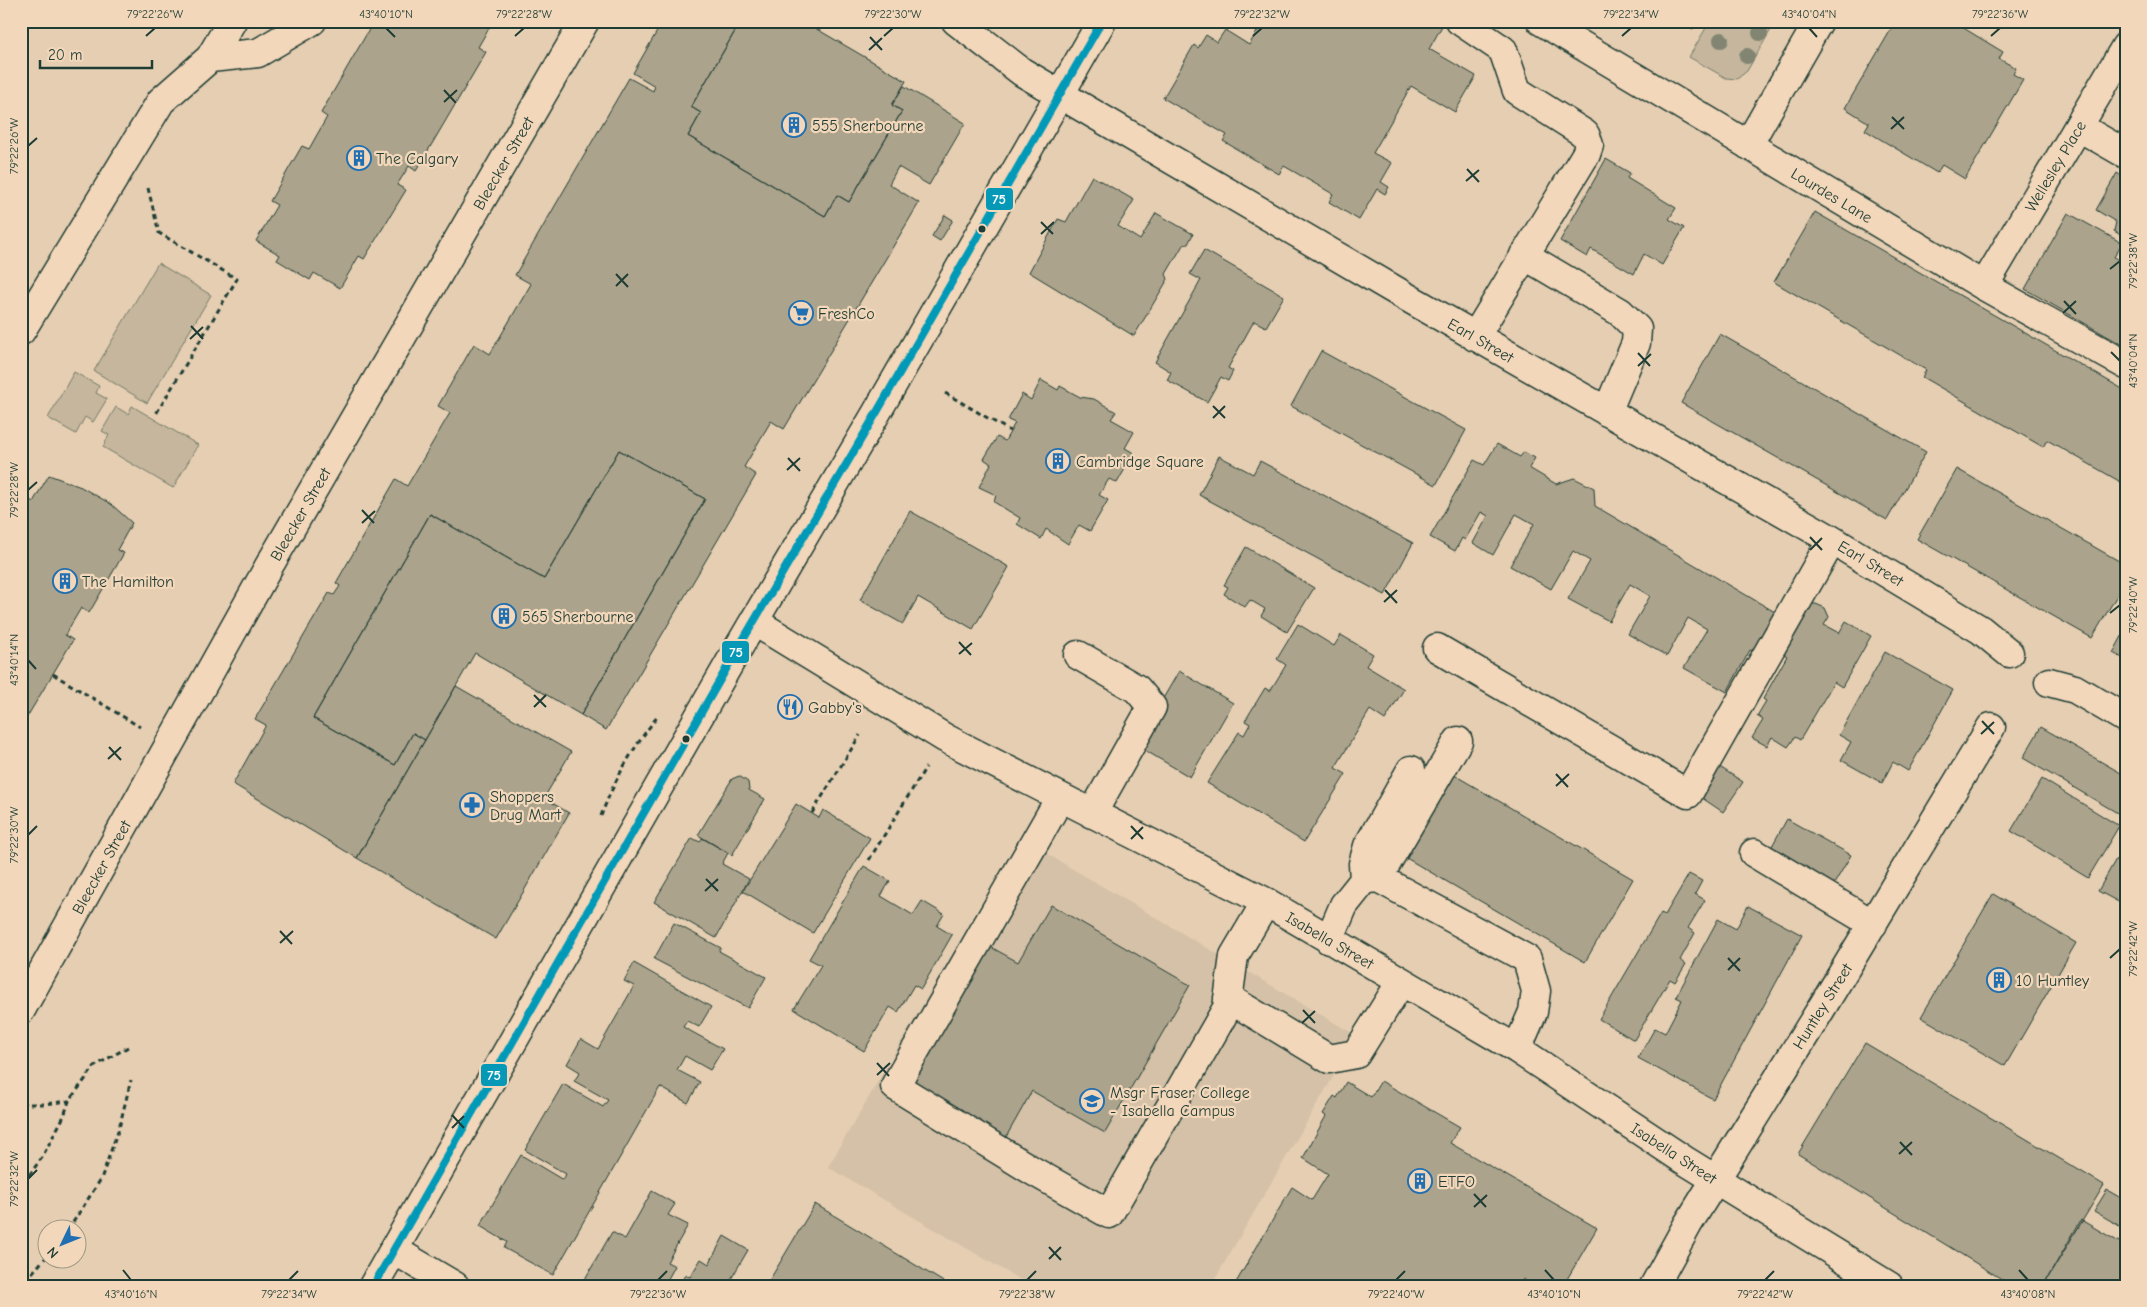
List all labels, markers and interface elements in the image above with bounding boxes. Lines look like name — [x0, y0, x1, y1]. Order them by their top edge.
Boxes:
text: 79°22'26"W — [127, 7, 184, 21]
text: 43°40'10"N — [359, 7, 413, 21]
text: 79°22'28"W — [496, 7, 553, 21]
text: 79°22'30"W — [865, 7, 922, 21]
text: 79°22'32"W — [1234, 7, 1291, 21]
text: 79°22'34"W — [1603, 7, 1659, 21]
text: 43°40'04"N — [1782, 7, 1836, 21]
text: 79°22'36"W — [1972, 7, 2029, 21]
scale bar — [40, 38, 152, 70]
text: 20 m — [48, 46, 82, 64]
building icon: 555 Sherbourne — [781, 112, 807, 138]
street label: Bleecker Street — [470, 113, 538, 213]
text: 79°22'26"W — [7, 117, 21, 174]
place label: 555 Sherbourne — [812, 117, 924, 135]
street label: Wellesley Place — [2022, 118, 2090, 215]
building icon: The Calgary — [346, 145, 372, 171]
place label: The Calgary — [376, 150, 459, 168]
street label: Lourdes Lane — [1788, 165, 1875, 227]
line badge: 75 — [985, 187, 1014, 211]
text: 75 — [992, 191, 1006, 208]
unlabelled marker — [977, 224, 987, 234]
text: 79°22'38"W — [2126, 232, 2140, 289]
supermarket icon: FreshCo — [788, 300, 814, 326]
place label: FreshCo — [818, 305, 875, 323]
street label: Earl Street — [1444, 315, 1517, 367]
text: 43°40'04"N — [2126, 334, 2140, 388]
building icon: Cambridge Square — [1045, 448, 1071, 474]
place label: Cambridge Square — [1076, 453, 1204, 471]
text: 79°22'28"W — [7, 461, 21, 518]
street label: Bleecker Street — [267, 464, 335, 564]
street label: Earl Street — [1834, 537, 1907, 591]
building icon: The Hamilton — [52, 568, 78, 594]
place label: The Hamilton — [82, 573, 174, 591]
text: 79°22'40"W — [2126, 576, 2140, 633]
building icon: 565 Sherbourne — [491, 603, 517, 629]
place label: 565 Sherbourne — [522, 608, 634, 626]
text: 43°40'14"N — [7, 634, 21, 686]
line badge: 75 — [721, 640, 750, 664]
text: 75 — [729, 644, 743, 661]
restaurant icon: Gabby's — [777, 694, 803, 720]
place label: Gabby's — [808, 699, 862, 717]
unlabelled marker — [681, 734, 691, 744]
place label: Shoppers Drug Mart — [490, 788, 561, 824]
pharmacy icon: Shoppers Drug Mart — [459, 792, 485, 818]
text: 79°22'30"W — [7, 806, 21, 863]
street label: Bleecker Street — [69, 817, 135, 917]
street label: Isabella Street — [1282, 908, 1377, 973]
text: 79°22'42"W — [2126, 921, 2140, 977]
street label: Huntley Street — [1789, 960, 1856, 1053]
building icon: 10 Huntley — [1986, 967, 2012, 993]
place label: 10 Huntley — [2016, 972, 2090, 990]
line badge: 75 — [480, 1063, 508, 1087]
text: 75 — [487, 1067, 501, 1084]
place label: Msgr Fraser College - Isabella Campus — [1110, 1084, 1250, 1120]
school or university icon: Msgr Fraser College - Isabella Campus — [1079, 1088, 1105, 1114]
street label: Isabella Street — [1627, 1119, 1720, 1188]
text: 79°22'32"W — [7, 1150, 21, 1207]
building icon: ETFO — [1407, 1168, 1433, 1194]
place label: ETFO — [1438, 1173, 1475, 1191]
north arrow — [38, 1220, 88, 1270]
text: N — [44, 1243, 62, 1262]
text: 43°40'16"N — [105, 1287, 157, 1301]
text: 79°22'34"W — [261, 1287, 317, 1301]
text: 79°22'36"W — [630, 1287, 687, 1301]
text: 79°22'38"W — [999, 1287, 1056, 1301]
text: 79°22'40"W — [1368, 1287, 1425, 1301]
text: 43°40'10"N — [1527, 1287, 1581, 1301]
text: 79°22'42"W — [1737, 1287, 1793, 1301]
text: 43°40'08"N — [2001, 1287, 2056, 1301]

